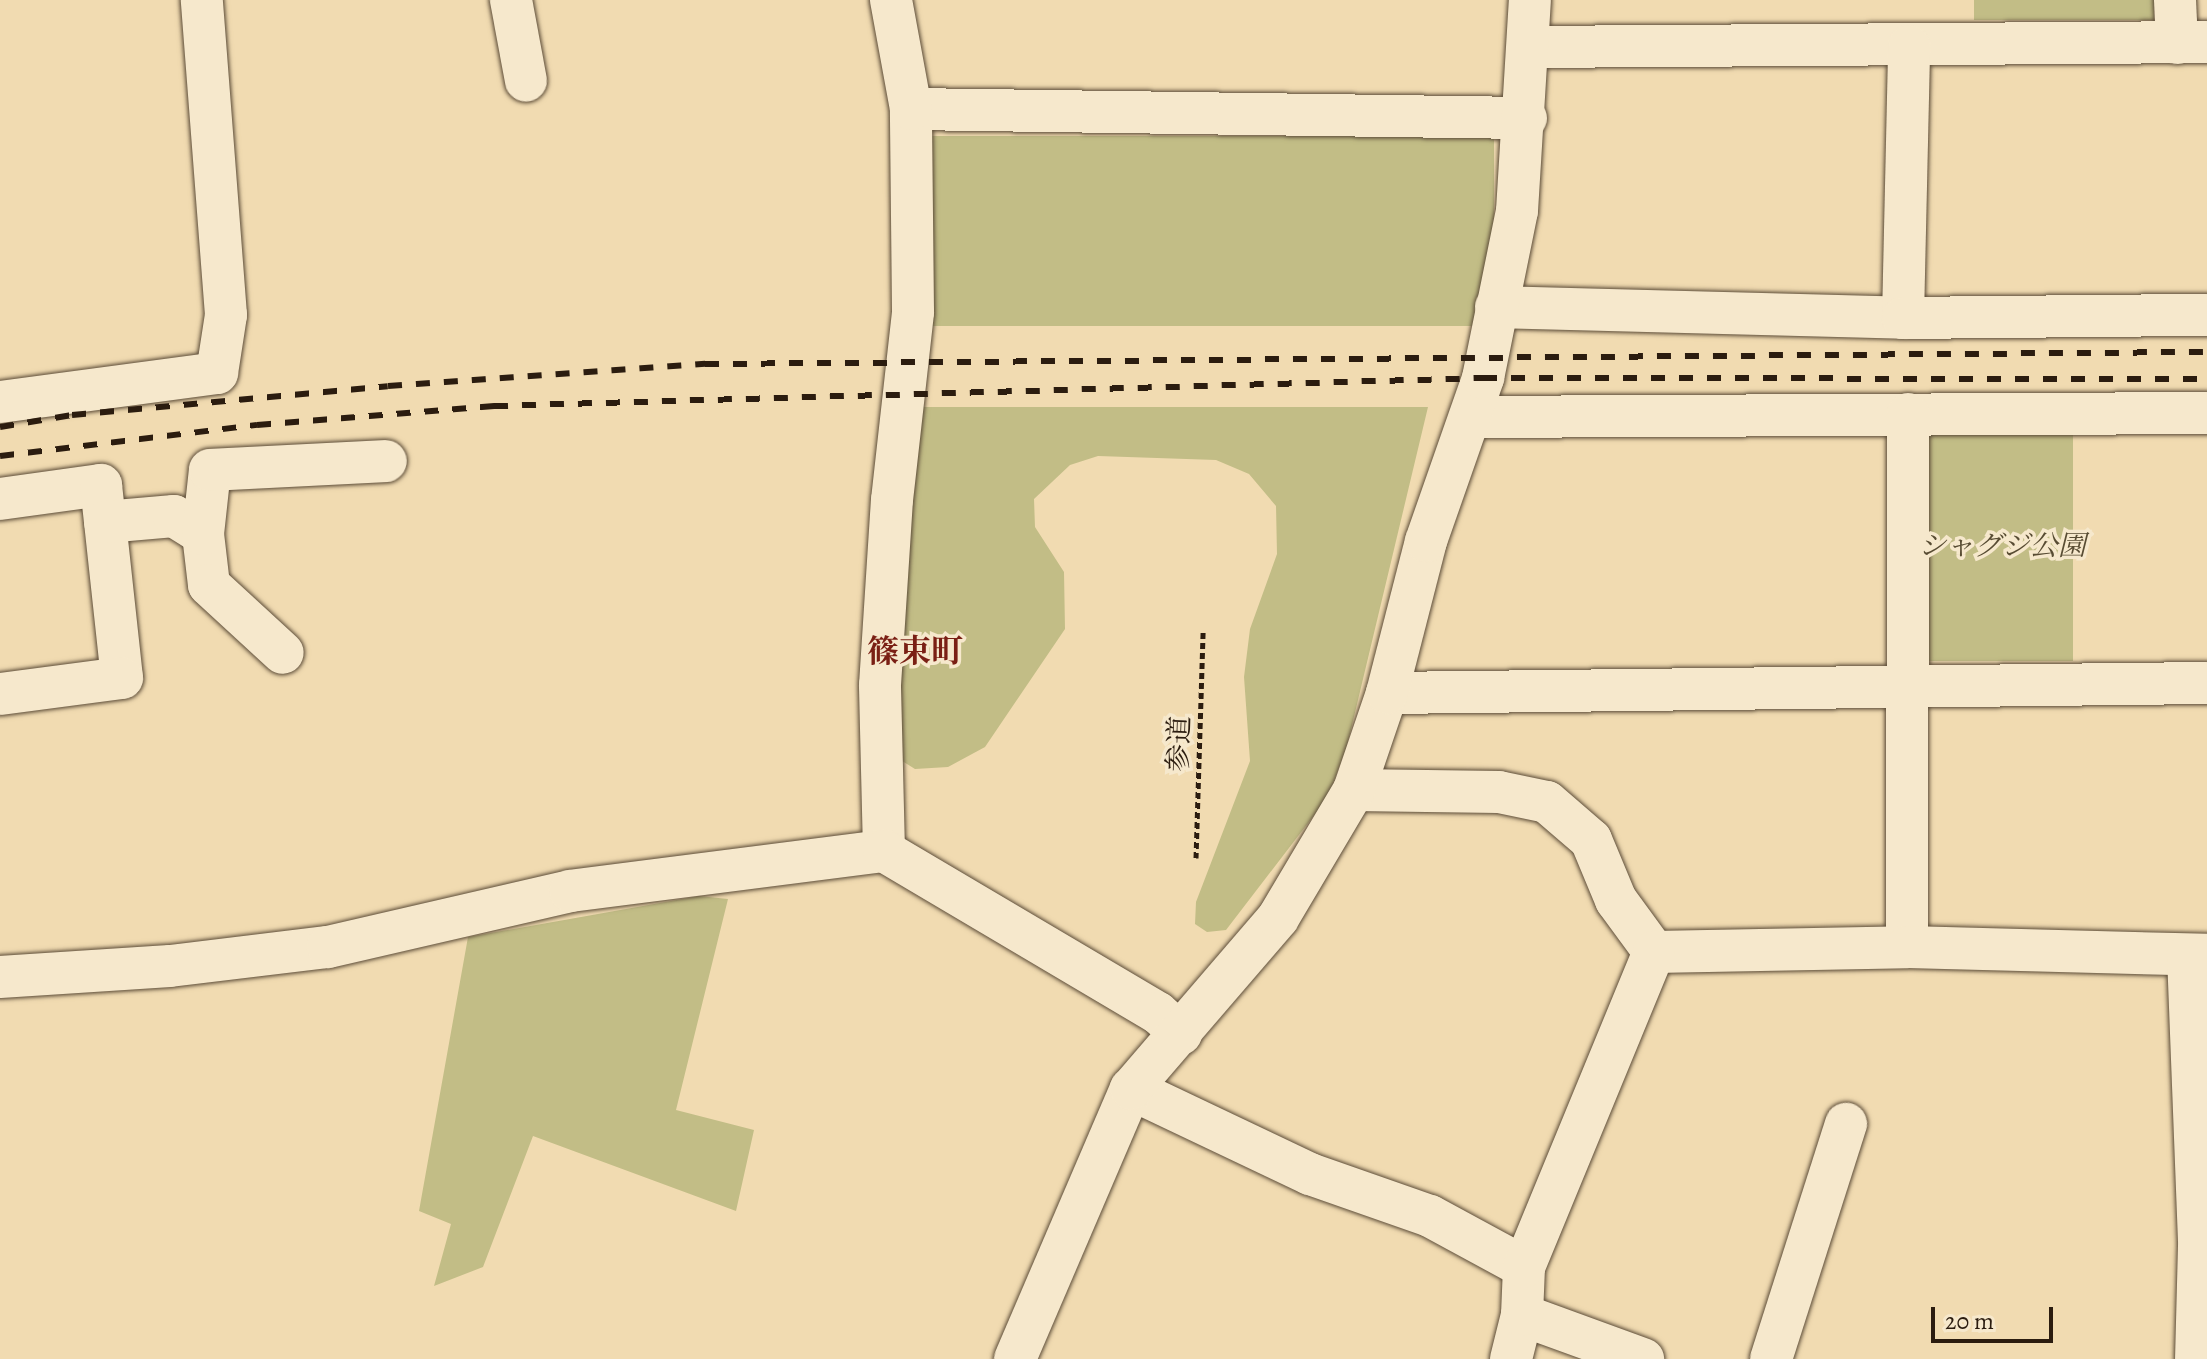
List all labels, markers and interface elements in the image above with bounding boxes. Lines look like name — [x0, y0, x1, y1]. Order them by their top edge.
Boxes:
park label: シャグジ公園 — [1918, 529, 2086, 563]
district label: 篠束町 — [867, 632, 963, 670]
street label: 参道 — [1161, 715, 1197, 773]
scale bar — [1935, 1291, 2057, 1341]
text: 20 m — [1945, 1305, 1994, 1337]

